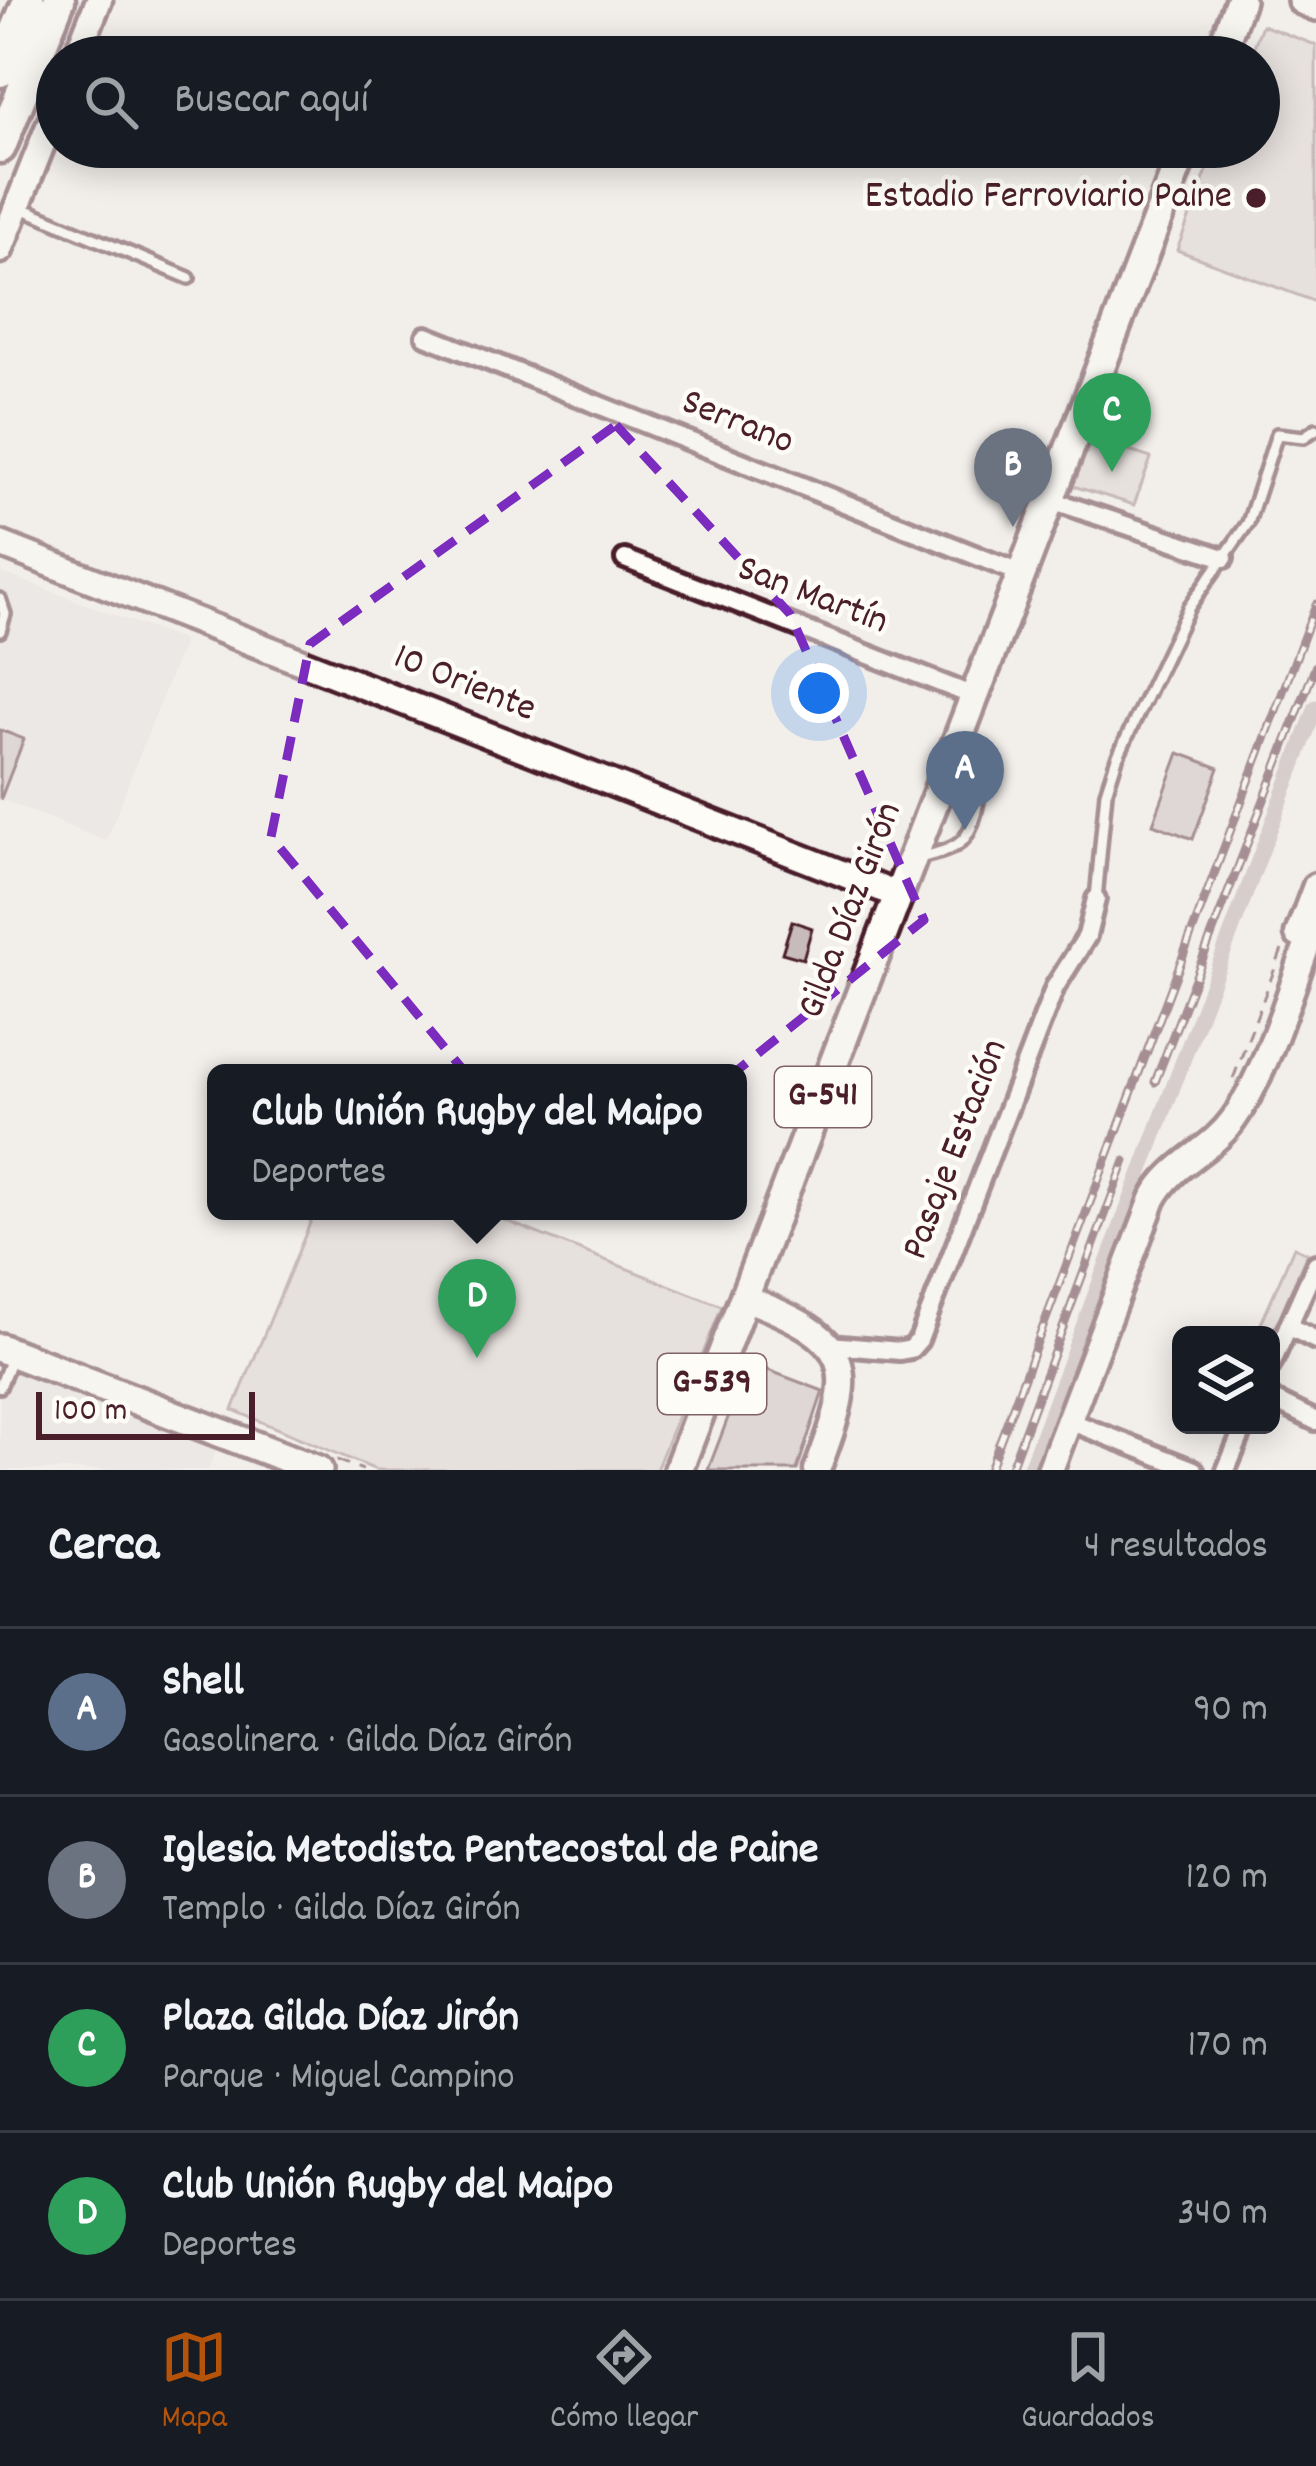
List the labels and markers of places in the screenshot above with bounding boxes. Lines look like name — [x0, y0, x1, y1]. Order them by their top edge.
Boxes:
place label: Estadio Ferroviario Paine — [865, 171, 1232, 226]
marker: Estadio Ferroviario Paine — [1243, 185, 1269, 211]
pin: C — [1073, 373, 1151, 472]
pin: B — [974, 428, 1052, 527]
pin: A — [926, 731, 1004, 830]
pin: D — [438, 1259, 516, 1358]

